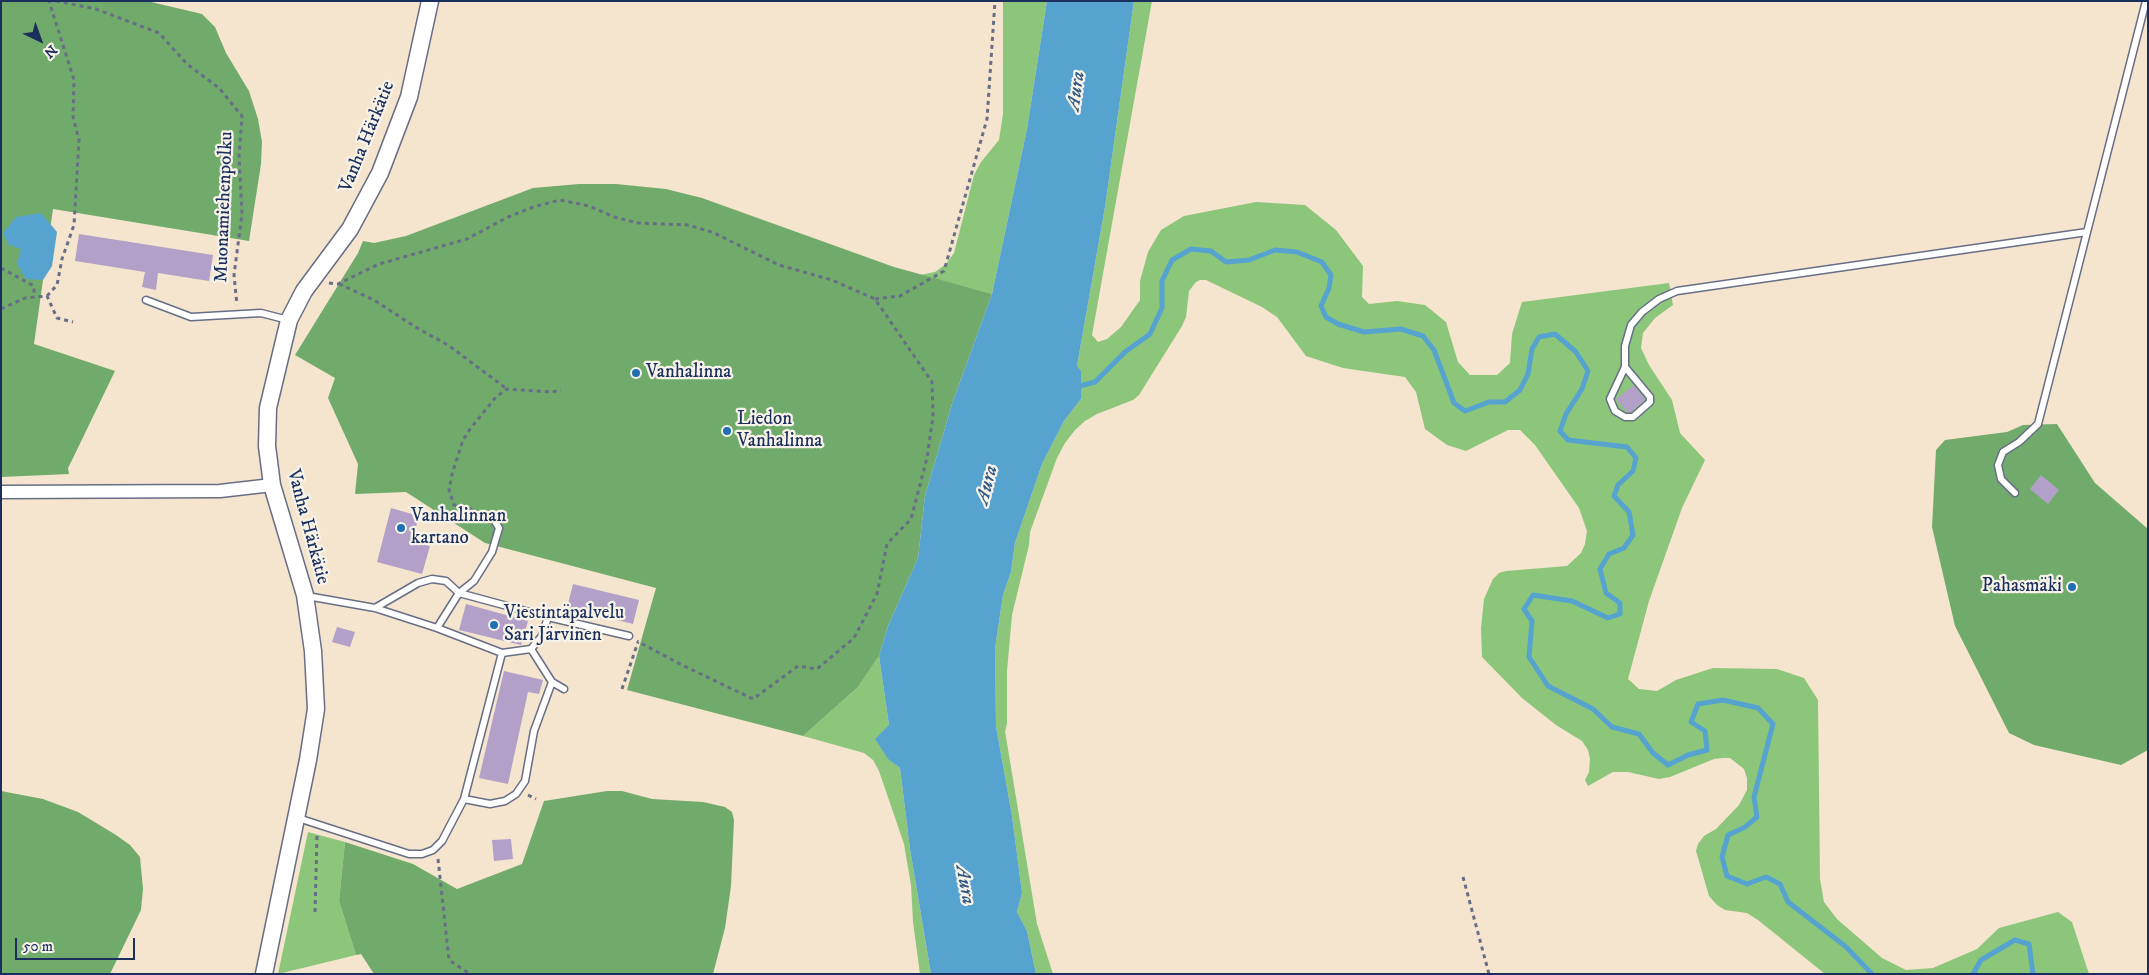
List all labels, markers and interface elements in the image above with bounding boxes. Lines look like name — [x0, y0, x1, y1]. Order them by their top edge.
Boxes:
north arrow — [15, 15, 65, 65]
text: N — [40, 41, 60, 62]
water label: Aura — [1062, 70, 1092, 112]
street label: Vanha Härkätie — [335, 78, 401, 196]
street label: Muonamiehenpolku — [211, 131, 239, 283]
place label: Vanhalinna — [646, 362, 731, 384]
marker: Vanhalinna — [630, 367, 642, 379]
place label: Liedon Vanhalinna — [737, 409, 822, 453]
marker: Liedon Vanhalinna — [721, 425, 733, 437]
water label: Aura — [972, 463, 1004, 507]
street label: Vanha Härkätie — [281, 467, 333, 587]
place label: Vanhalinnan kartano — [411, 506, 506, 550]
marker: Vanhalinnan kartano — [395, 522, 407, 534]
place label: Pahasmäki — [1982, 576, 2062, 598]
marker: Pahasmäki — [2066, 581, 2078, 593]
place label: Viestintäpalvelu Sari Järvinen — [504, 603, 624, 647]
marker: Viestintäpalvelu Sari Järvinen — [488, 619, 500, 631]
water label: Aura — [949, 864, 979, 906]
scale bar — [18, 928, 138, 960]
text: 50 m — [23, 937, 53, 956]

